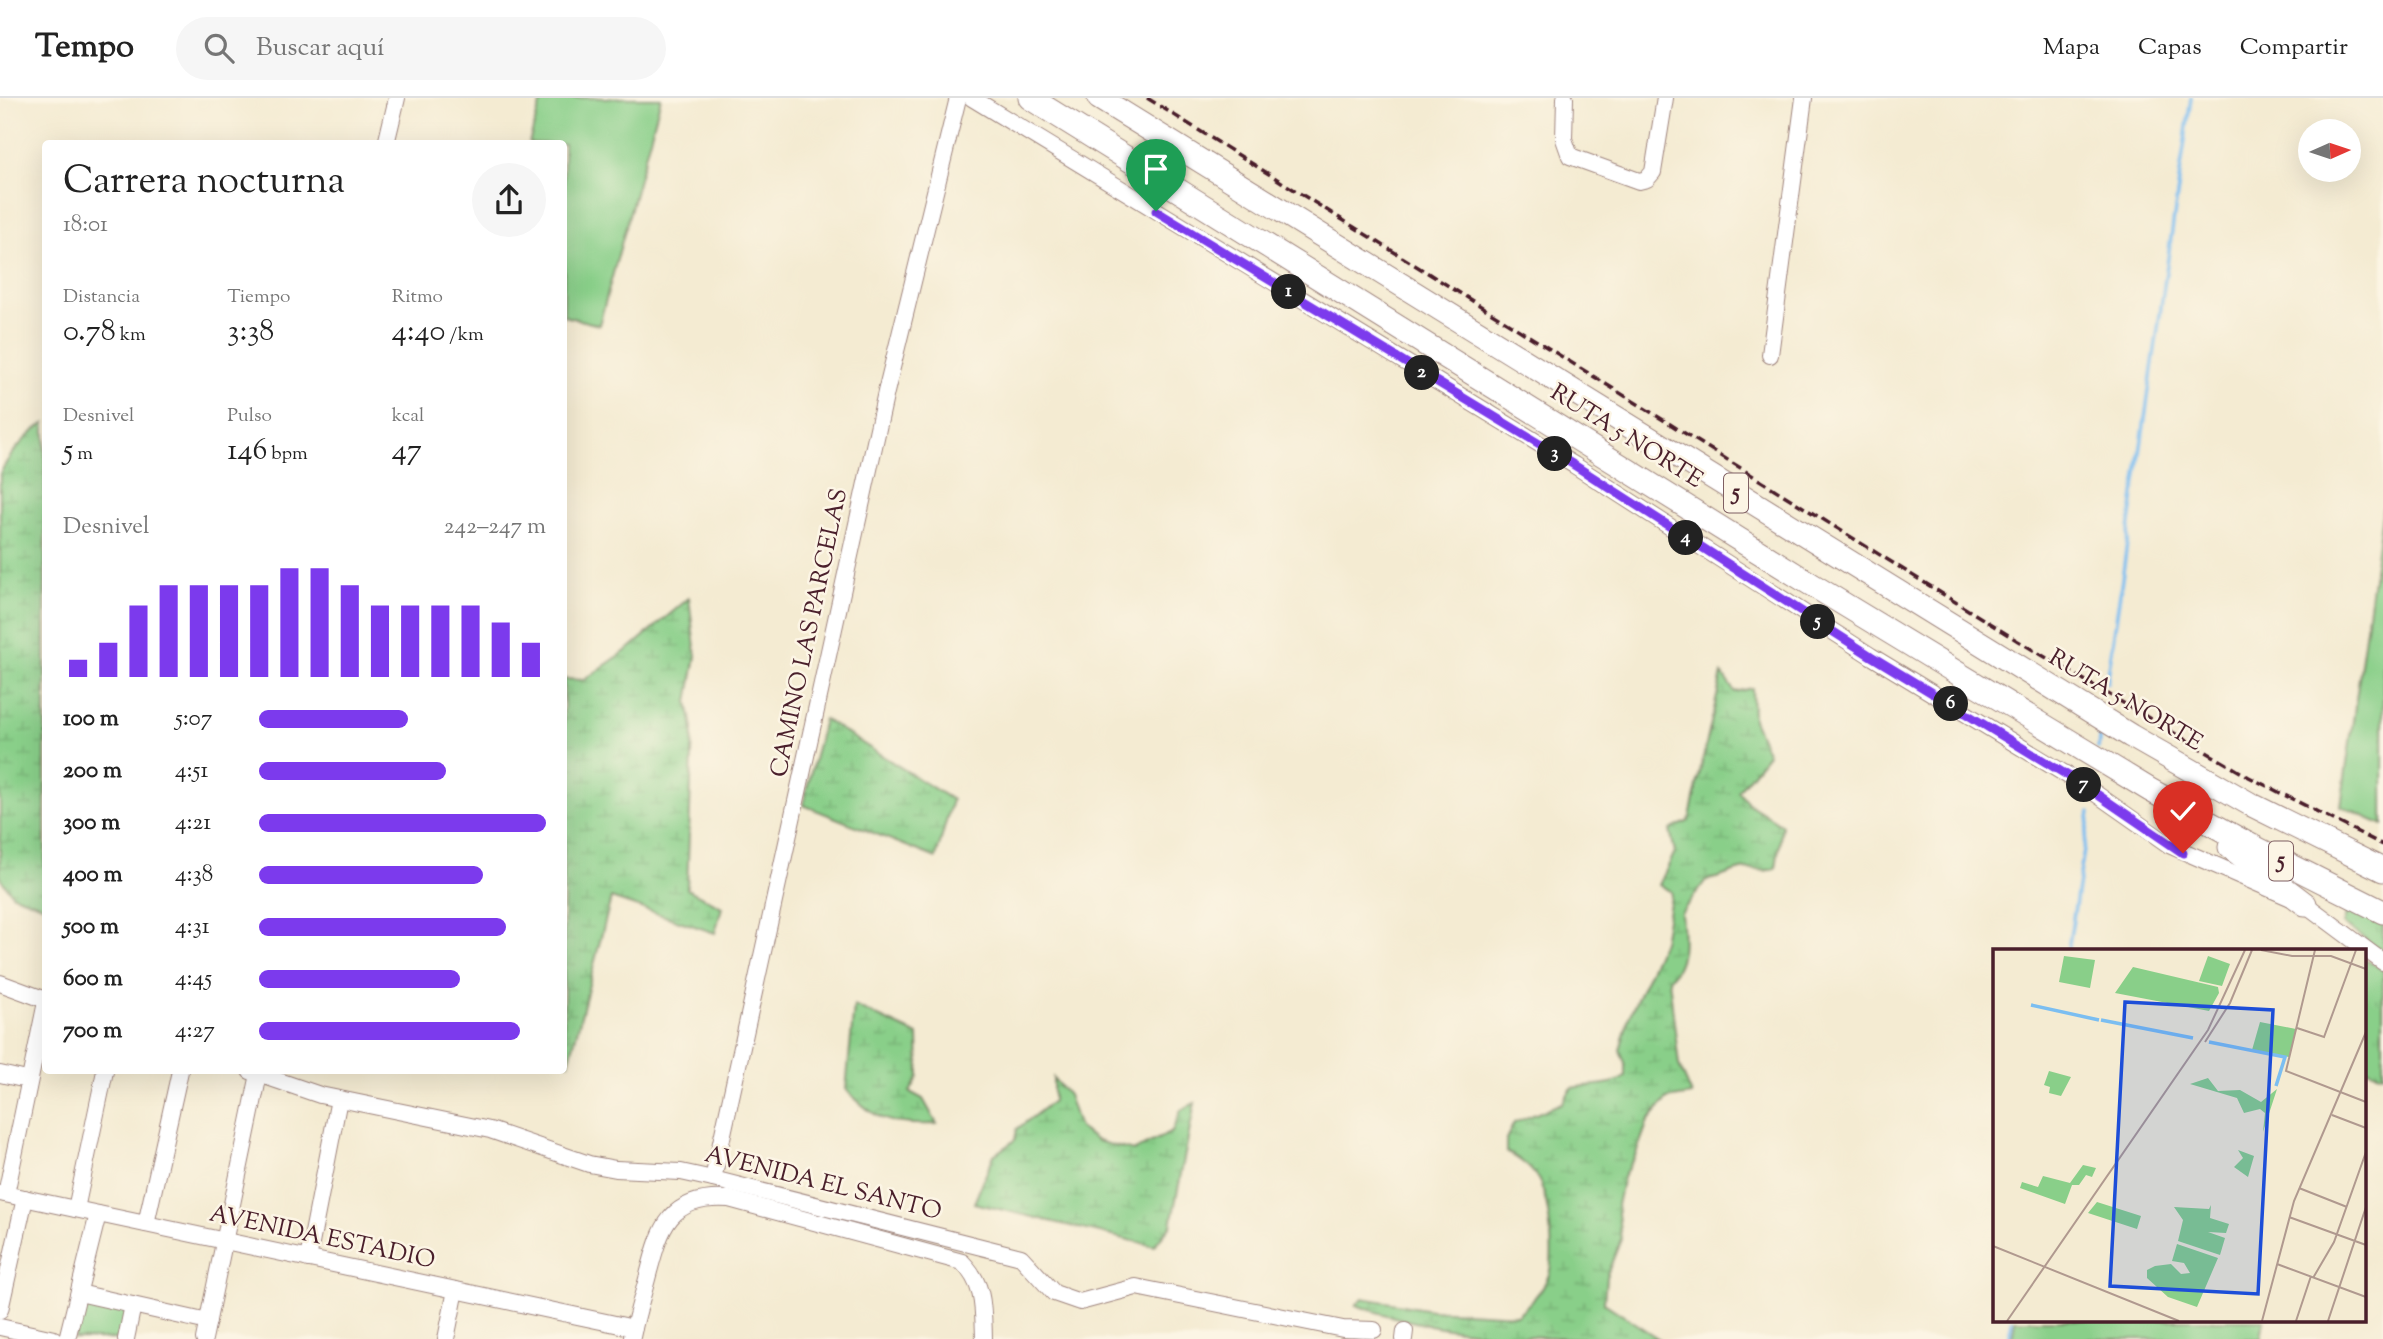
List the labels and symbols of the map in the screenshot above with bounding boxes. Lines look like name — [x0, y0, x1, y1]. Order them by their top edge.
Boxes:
north arrow — [2298, 119, 2361, 182]
pin — [1126, 139, 1186, 211]
pin: 1 — [1272, 274, 1306, 310]
pin: 2 — [1404, 356, 1440, 390]
street label: RUTA 5 NORTE — [1543, 376, 1709, 498]
pin: 3 — [1538, 436, 1572, 472]
road number: 5 — [1724, 474, 1748, 512]
street label: CAMINO LAS PARCELAS — [763, 485, 857, 781]
pin: 4 — [1668, 520, 1704, 556]
pin: 5 — [1800, 604, 1836, 640]
street label: RUTA 5 NORTE — [2042, 642, 2209, 761]
pin: 6 — [1934, 686, 1968, 722]
pin: 7 — [2066, 768, 2102, 802]
pin — [2153, 781, 2213, 853]
road number: 5 — [2269, 842, 2293, 880]
inset map — [1993, 949, 2366, 1322]
street label: AVENIDA EL SANTO — [701, 1138, 945, 1230]
street label: AVENIDA ESTADIO — [206, 1197, 438, 1279]

